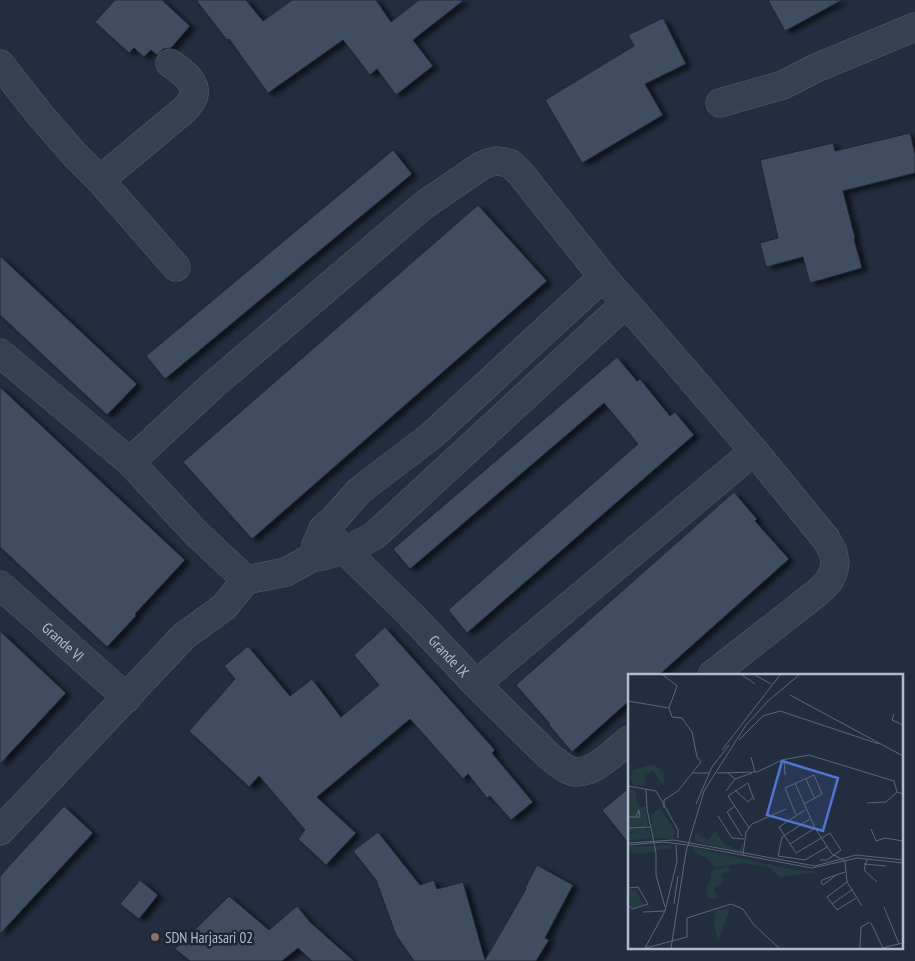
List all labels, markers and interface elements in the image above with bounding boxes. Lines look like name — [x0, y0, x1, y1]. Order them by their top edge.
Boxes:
street label: Grande VI — [38, 618, 89, 665]
street label: Grande IX — [425, 631, 474, 681]
inset map — [628, 674, 902, 948]
place label: SDN Harjasari 02 — [165, 928, 253, 947]
marker: SDN Harjasari 02 — [149, 931, 161, 943]

